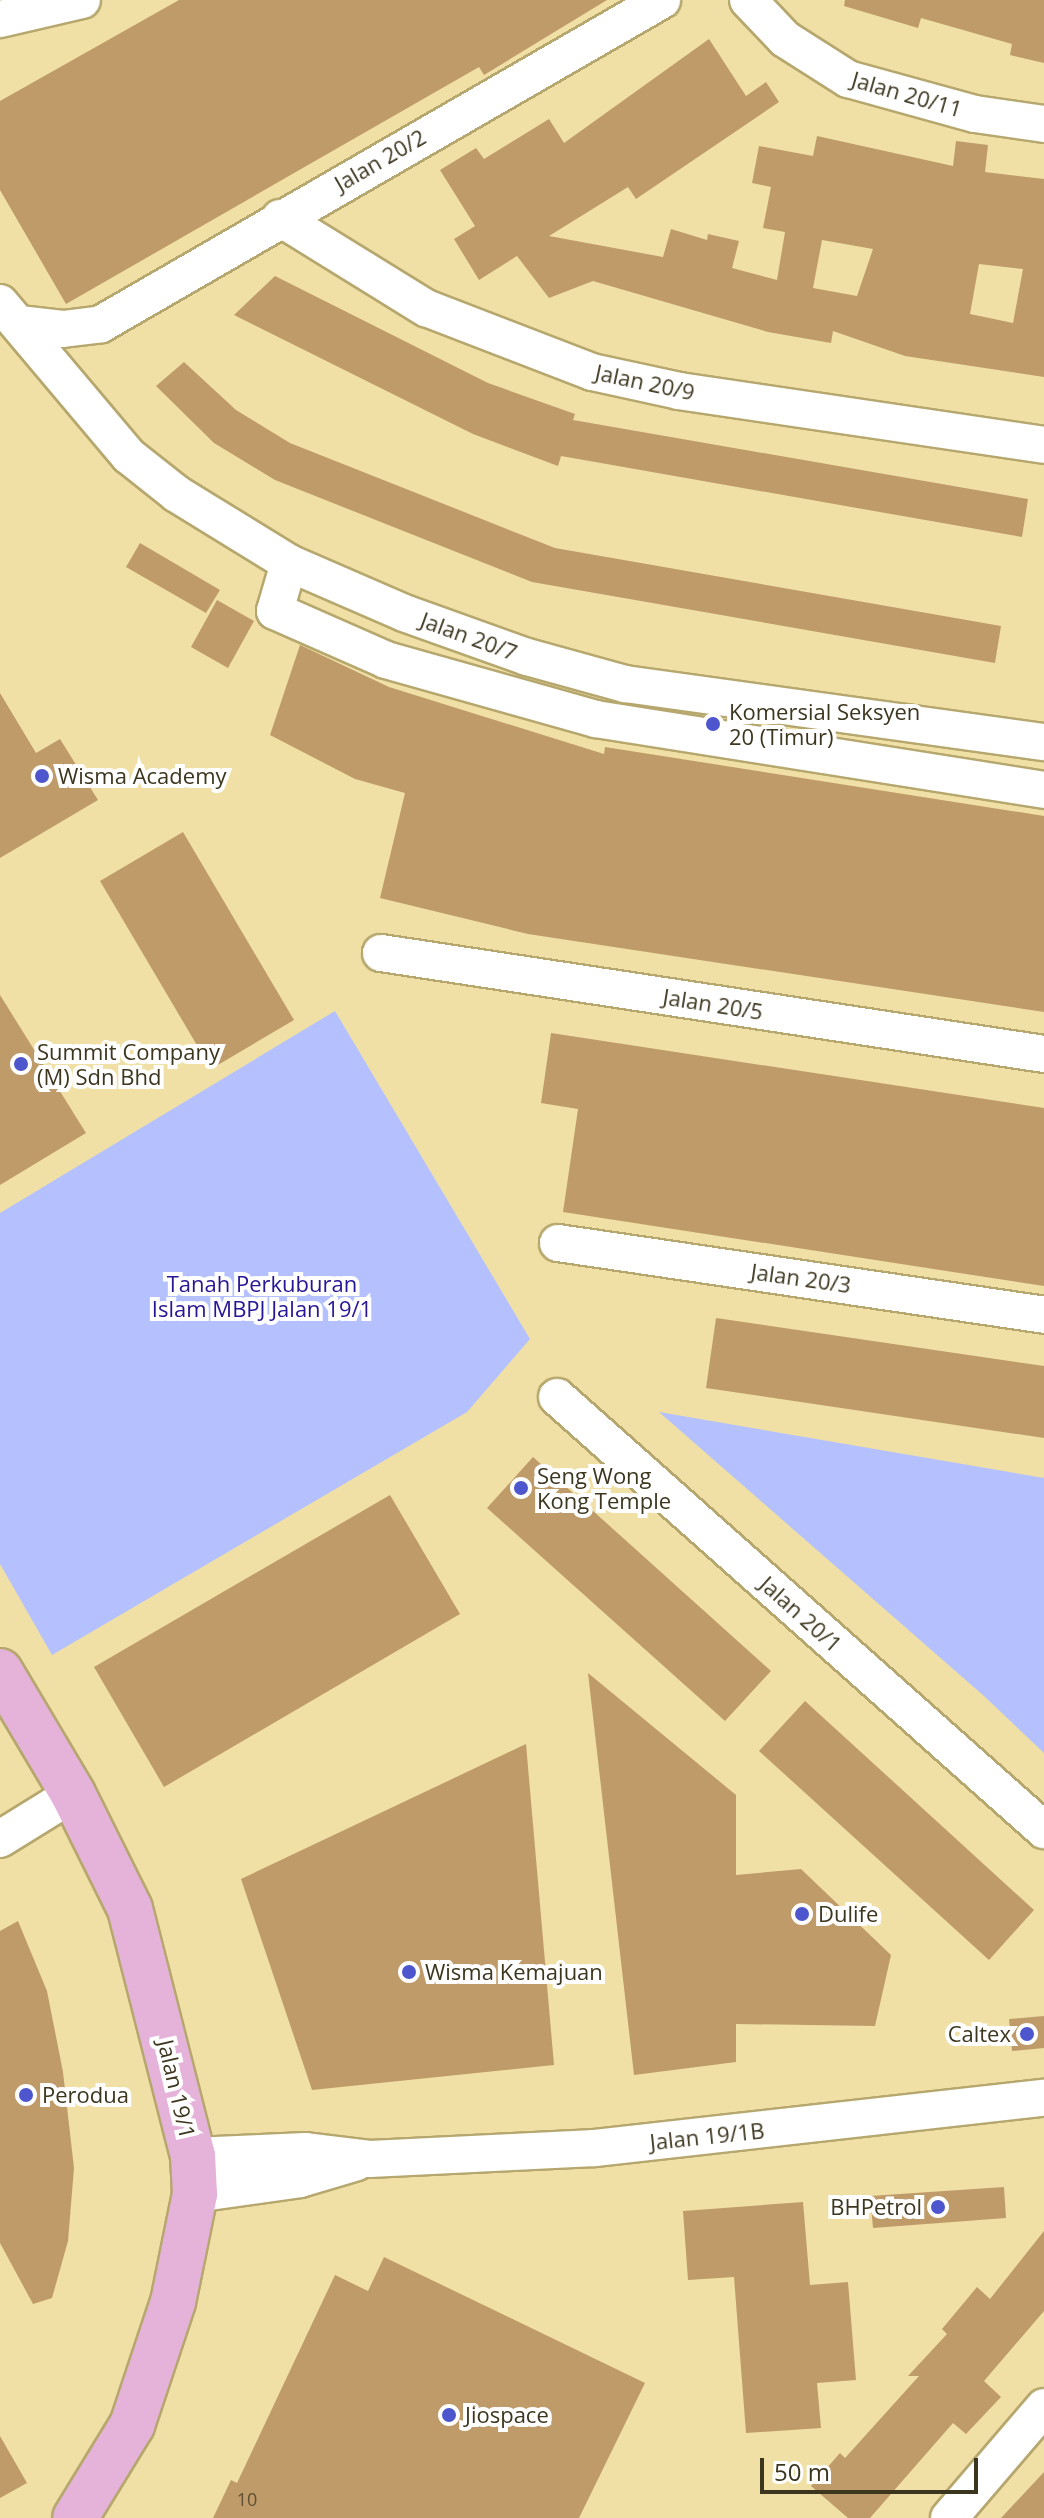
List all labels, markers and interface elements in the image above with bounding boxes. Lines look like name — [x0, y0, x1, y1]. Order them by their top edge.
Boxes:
street label: Jalan 20/11 — [849, 66, 965, 122]
street label: Jalan 20/2 — [330, 123, 430, 197]
street label: Jalan 20/9 — [593, 359, 697, 405]
street label: Jalan 20/7 — [417, 606, 521, 666]
place label: Komersial Seksyen 20 (Timur) — [729, 698, 920, 750]
marker: Komersial Seksyen 20 (Timur) — [704, 715, 722, 733]
place label: Wisma Academy — [58, 763, 227, 789]
marker: Wisma Academy — [33, 767, 51, 785]
street label: Jalan 20/5 — [661, 983, 765, 1025]
place label: Summit Company (M) Sdn Bhd — [37, 1038, 220, 1090]
marker: Summit Company (M) Sdn Bhd — [12, 1055, 30, 1073]
street label: Jalan 20/3 — [749, 1258, 853, 1298]
park label: Tanah Perkuburan Islam MBPJ Jalan 19/1 — [152, 1270, 372, 1322]
place label: Seng Wong Kong Temple — [537, 1462, 671, 1514]
marker: Seng Wong Kong Temple — [512, 1479, 530, 1497]
street label: Jalan 20/1 — [755, 1570, 847, 1658]
place label: Dulife — [818, 1901, 878, 1927]
marker: Dulife — [793, 1905, 811, 1923]
place label: Wisma Kemajuan — [425, 1959, 603, 1985]
marker: Wisma Kemajuan — [400, 1963, 418, 1981]
place label: Caltex — [948, 2021, 1011, 2047]
marker: Caltex — [1018, 2025, 1036, 2043]
street label: Jalan 19/1 — [153, 2037, 201, 2141]
place label: Perodua — [42, 2082, 129, 2108]
marker: Perodua — [17, 2086, 35, 2104]
street label: Jalan 19/1B — [648, 2117, 766, 2155]
place label: BHPetrol — [830, 2194, 922, 2220]
marker: BHPetrol — [929, 2198, 947, 2216]
place label: Jiospace — [465, 2402, 549, 2428]
marker: Jiospace — [440, 2406, 458, 2424]
scale bar — [764, 2442, 982, 2492]
text: 50 m — [774, 2455, 830, 2488]
house number: 10 — [237, 2488, 257, 2510]

